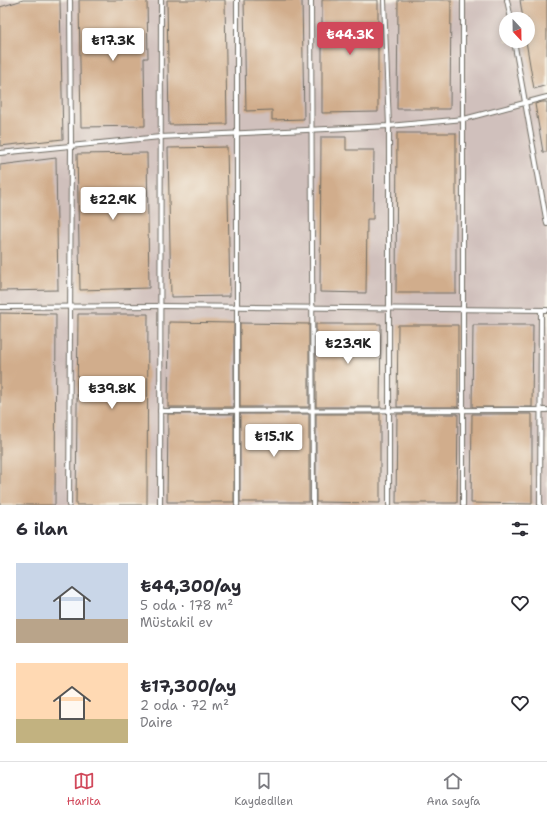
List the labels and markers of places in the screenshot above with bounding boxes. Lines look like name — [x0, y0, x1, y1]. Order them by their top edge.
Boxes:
pin: ₺44.3K — [317, 22, 383, 56]
pin: ₺17.3K — [80, 28, 146, 62]
pin: ₺22.9K — [80, 187, 146, 221]
pin: ₺23.9K — [315, 331, 381, 365]
pin: ₺39.8K — [79, 376, 145, 410]
pin: ₺15.1K — [241, 424, 307, 458]

